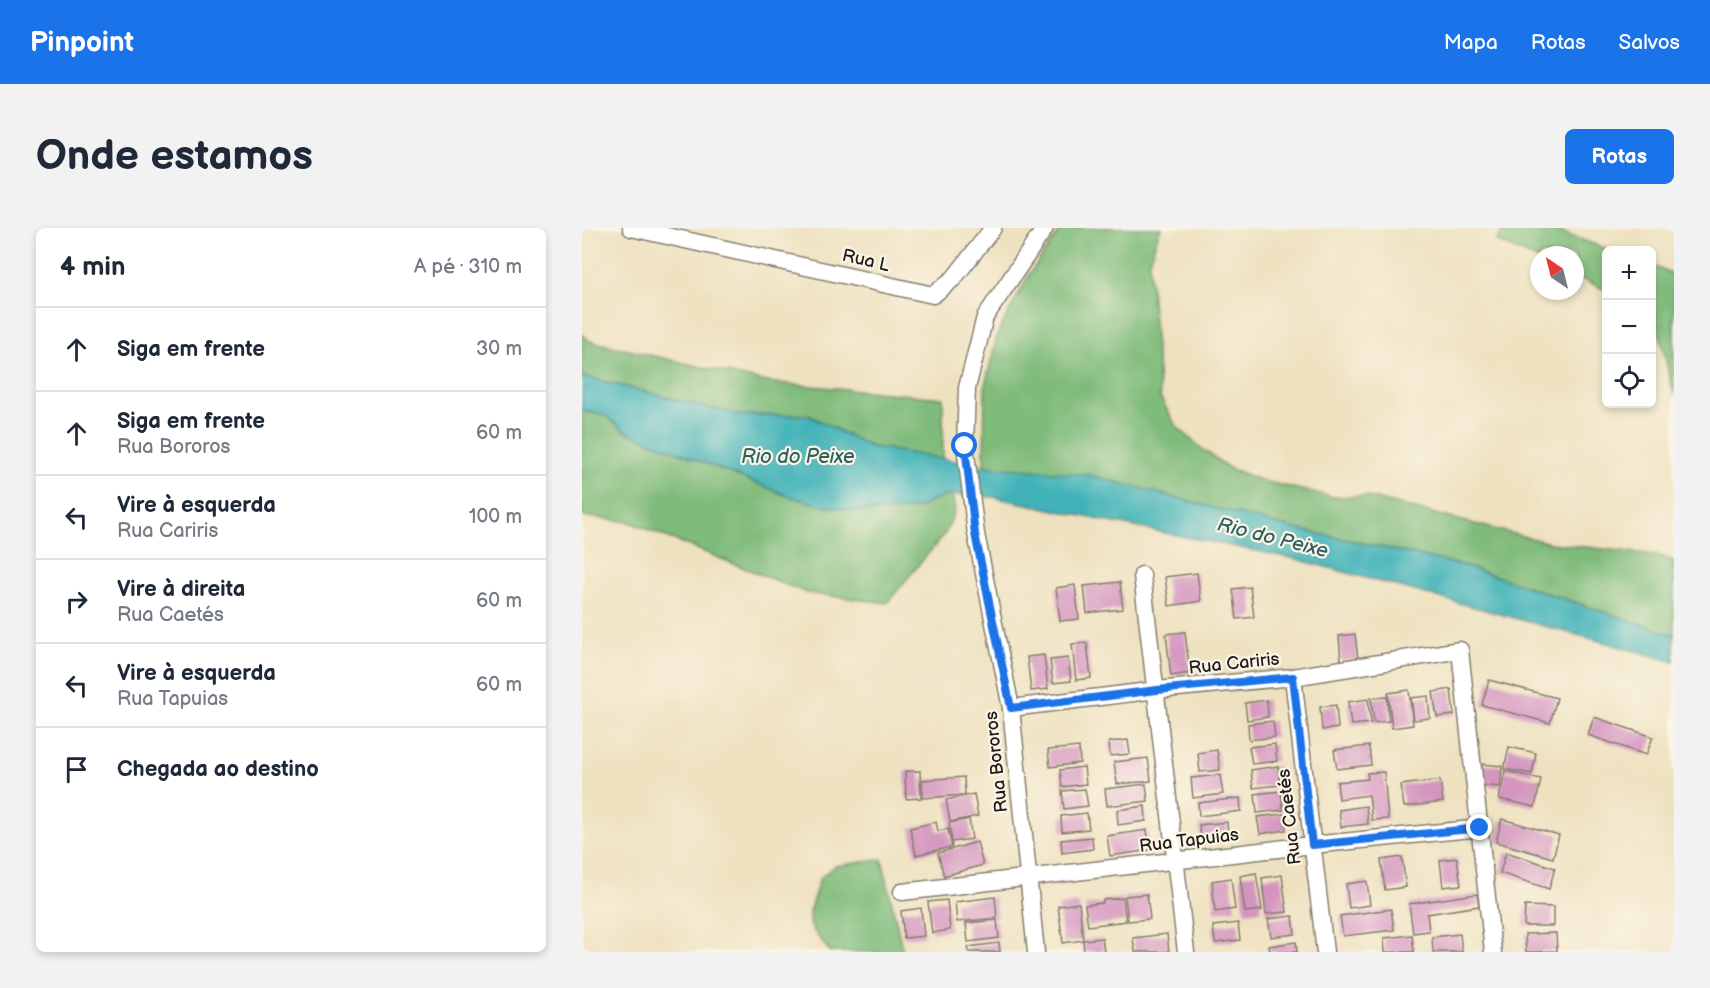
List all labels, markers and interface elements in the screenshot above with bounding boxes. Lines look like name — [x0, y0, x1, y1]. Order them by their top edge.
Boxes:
text: Pinpoint — [30, 26, 134, 59]
text: Mapa — [1444, 30, 1498, 55]
text: Rotas — [1531, 30, 1586, 55]
text: Salvos — [1619, 30, 1680, 55]
button: Rotas — [1565, 129, 1674, 184]
text: Onde estamos — [36, 131, 313, 182]
street label: Rua L — [840, 245, 892, 276]
north arrow — [1530, 246, 1584, 300]
map controls — [1602, 246, 1656, 408]
button: + — [1602, 246, 1656, 300]
text: 4 min — [60, 252, 125, 283]
text: A pé · 310 m — [414, 255, 522, 279]
button: − — [1602, 300, 1656, 354]
icon: ahead — [60, 333, 93, 366]
text: Siga em frente — [117, 336, 265, 363]
text: 30 m — [476, 337, 522, 361]
button: locate — [1602, 354, 1656, 408]
text: Siga em frente — [117, 408, 265, 435]
icon: ahead — [60, 417, 93, 450]
text: 60 m — [476, 421, 522, 445]
route start — [951, 432, 977, 458]
text: Rua Bororos — [117, 435, 230, 459]
water label: Rio do Peixe — [741, 445, 855, 469]
text: Vire à esquerda — [117, 492, 276, 519]
icon: left — [60, 501, 93, 534]
text: 100 m — [469, 505, 522, 529]
water label: Rio do Peixe — [1215, 513, 1331, 563]
text: Rua Cariris — [117, 519, 218, 543]
text: Vire à direita — [117, 576, 245, 603]
icon: right — [60, 585, 93, 618]
text: 60 m — [476, 589, 522, 613]
text: Rua Caetés — [117, 603, 224, 627]
street label: Rua Cariris — [1188, 648, 1281, 679]
text: Vire à esquerda — [117, 660, 276, 687]
icon: left — [60, 669, 93, 702]
text: 60 m — [476, 673, 522, 697]
text: Rua Tapuias — [117, 687, 228, 711]
street label: Rua Bororos — [981, 710, 1012, 814]
icon: arrive — [60, 753, 93, 786]
text: Chegada ao destino — [117, 756, 319, 783]
street label: Rua Caetés — [1273, 768, 1306, 866]
route end — [1466, 814, 1492, 840]
street label: Rua Tapuias — [1138, 824, 1240, 857]

